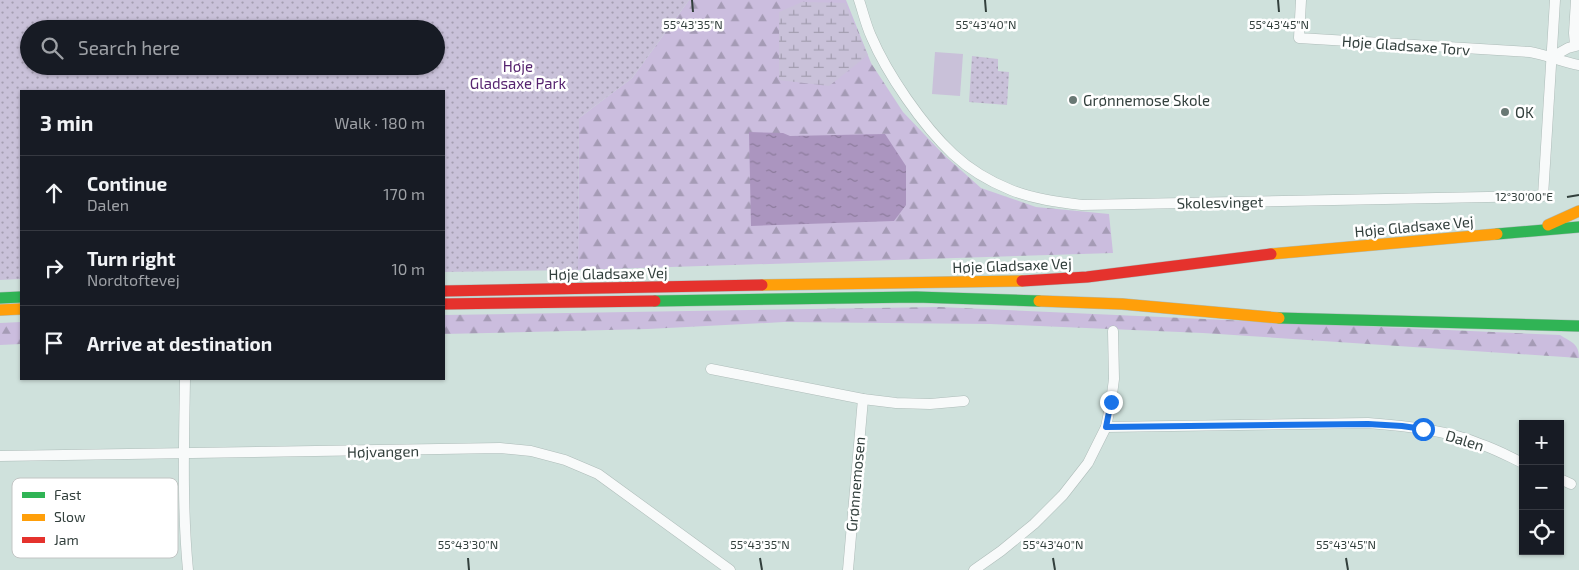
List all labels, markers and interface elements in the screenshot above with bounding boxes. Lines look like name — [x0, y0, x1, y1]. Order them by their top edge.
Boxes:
text: 55°43'35"N — [663, 17, 723, 31]
text: 55°43'40"N — [956, 17, 1016, 31]
text: 55°43'45"N — [1249, 17, 1309, 31]
search box — [20, 20, 445, 75]
street label: Høje Gladsaxe Torv — [1341, 32, 1471, 59]
icon: search — [38, 34, 66, 62]
text: Search here — [78, 36, 180, 59]
park label: Høje Gladsaxe Park — [470, 57, 567, 92]
place label: Grønnemose Skole — [1083, 91, 1210, 109]
marker: Grønnemose Skole — [1067, 94, 1079, 106]
place label: OK — [1515, 103, 1534, 121]
marker: OK — [1499, 106, 1511, 118]
text: 3 min — [40, 110, 93, 135]
text: Walk · 180 m — [334, 113, 425, 132]
text: Continue — [87, 172, 167, 195]
icon: ahead — [40, 179, 68, 207]
text: 170 m — [383, 184, 425, 203]
text: 12°30'00"E — [1495, 189, 1553, 203]
street label: Skolesvinget — [1176, 192, 1264, 212]
text: Dalen — [87, 195, 129, 214]
street label: Høje Gladsaxe Vej — [1354, 212, 1474, 241]
text: Turn right — [87, 247, 175, 270]
icon: right — [40, 254, 68, 282]
street label: Høje Gladsaxe Vej — [952, 254, 1072, 277]
text: 10 m — [391, 259, 425, 278]
street label: Høje Gladsaxe Vej — [548, 263, 668, 284]
text: Nordtoftevej — [87, 270, 180, 289]
icon: arrive — [40, 329, 68, 357]
text: Arrive at destination — [87, 332, 272, 355]
route end — [1100, 391, 1123, 414]
route start — [1412, 418, 1435, 441]
map controls — [1519, 420, 1564, 555]
button: + — [1519, 420, 1564, 465]
street label: Dalen — [1444, 426, 1486, 454]
street label: Grønnemosen — [842, 436, 868, 532]
street label: Højvangen — [347, 441, 419, 462]
button: − — [1519, 465, 1564, 510]
legend — [12, 478, 178, 558]
text: Fast — [54, 486, 81, 503]
text: Slow — [54, 508, 86, 525]
button: locate — [1519, 510, 1564, 555]
text: Jam — [54, 531, 79, 548]
text: 55°43'30"N — [438, 537, 498, 551]
text: 55°43'35"N — [730, 537, 790, 551]
text: 55°43'40"N — [1023, 537, 1083, 551]
text: 55°43'45"N — [1316, 537, 1376, 551]

